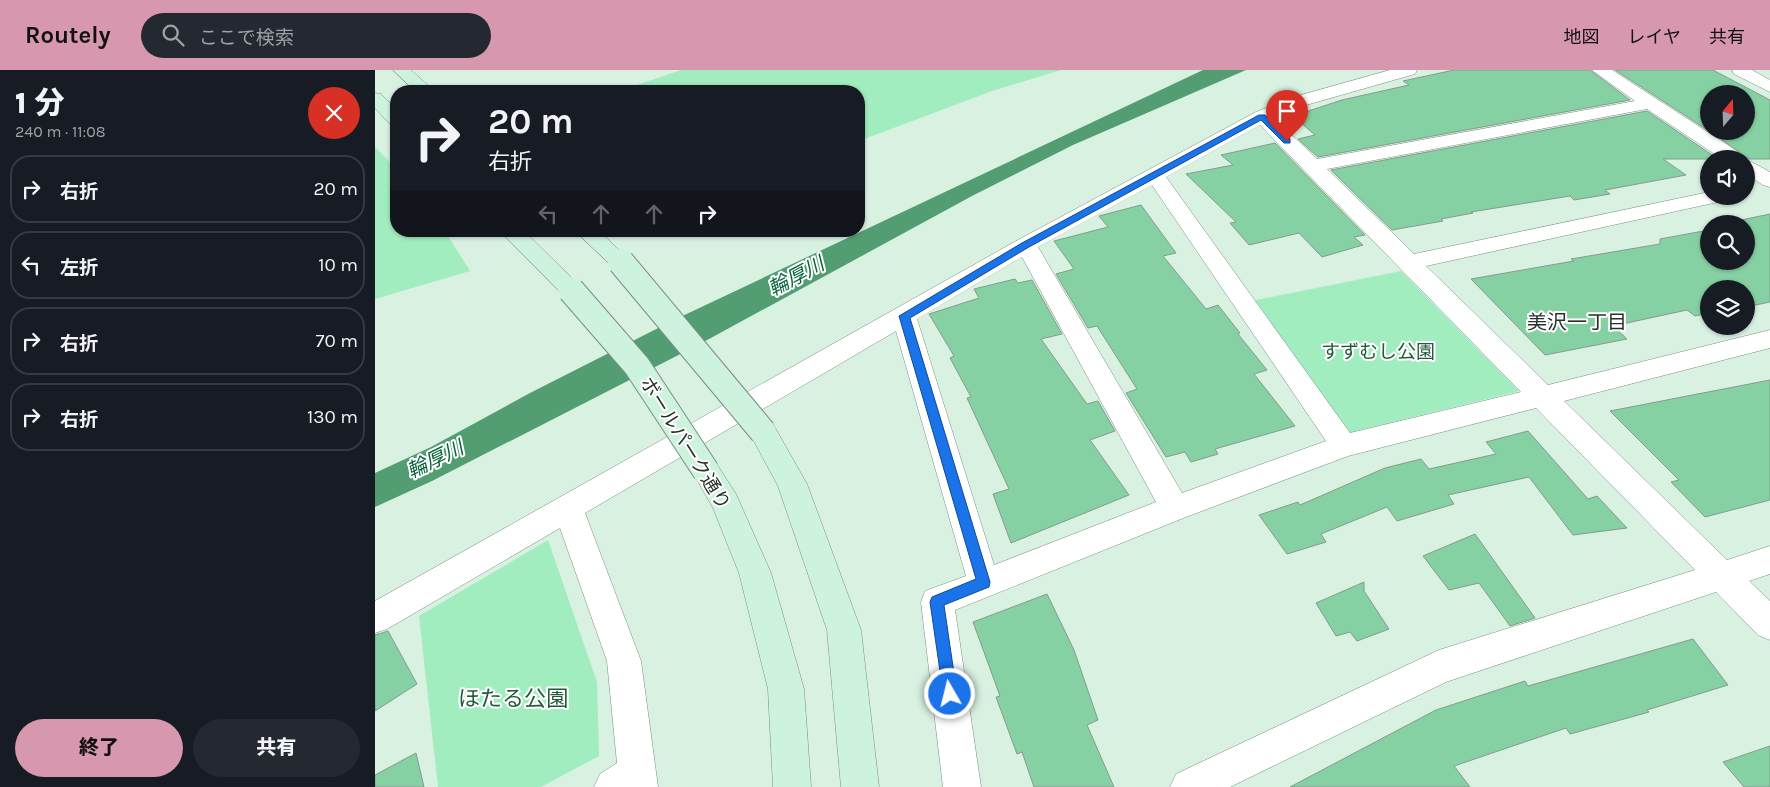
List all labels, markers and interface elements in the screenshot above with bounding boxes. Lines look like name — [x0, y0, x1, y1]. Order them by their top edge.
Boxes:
search box — [141, 13, 491, 58]
text: Routely — [25, 21, 111, 49]
icon: search — [159, 21, 187, 49]
text: 地図 — [1564, 26, 1600, 48]
text: レイヤ — [1628, 26, 1681, 48]
text: 共有 — [1709, 26, 1745, 48]
text: ここで検索 — [199, 27, 294, 49]
text: 1 分 — [15, 85, 65, 121]
north arrow — [1700, 85, 1755, 140]
map controls — [1700, 85, 1755, 335]
button: close — [308, 87, 360, 139]
pin — [1266, 90, 1308, 141]
icon: arrive — [1273, 97, 1301, 125]
text: 20 m — [488, 101, 573, 142]
icon: right — [405, 105, 470, 170]
text: 240 m · 11:08 — [15, 122, 106, 141]
text: 右折 — [488, 149, 532, 175]
button: sound — [1700, 150, 1755, 205]
icon: right — [17, 175, 45, 203]
text: 20 m — [313, 178, 358, 200]
text: 右折 — [60, 181, 98, 203]
icon: left — [534, 200, 562, 228]
icon: ahead — [587, 200, 615, 228]
icon: ahead — [640, 200, 668, 228]
icon: right — [693, 200, 721, 228]
button: search — [1700, 215, 1755, 270]
icon: left — [17, 251, 45, 279]
water label: 輪厚川 — [764, 251, 830, 301]
text: 10 m — [318, 254, 358, 276]
text: 左折 — [60, 257, 98, 279]
button: layers — [1700, 280, 1755, 335]
district label: 美沢一丁目 — [1527, 311, 1627, 334]
icon: right — [17, 327, 45, 355]
text: 70 m — [316, 330, 358, 352]
text: 右折 — [60, 333, 98, 355]
park label: すずむし公園 — [1321, 341, 1435, 363]
street label: ボールパーク通り — [636, 373, 735, 514]
icon: right — [17, 403, 45, 431]
text: 130 m — [307, 406, 358, 428]
text: 右折 — [60, 409, 98, 431]
water label: 輪厚川 — [403, 435, 469, 483]
position arrow — [923, 667, 975, 719]
park label: ほたる公園 — [458, 686, 568, 712]
button: 終了 — [15, 719, 183, 777]
button: 共有 — [193, 719, 360, 777]

